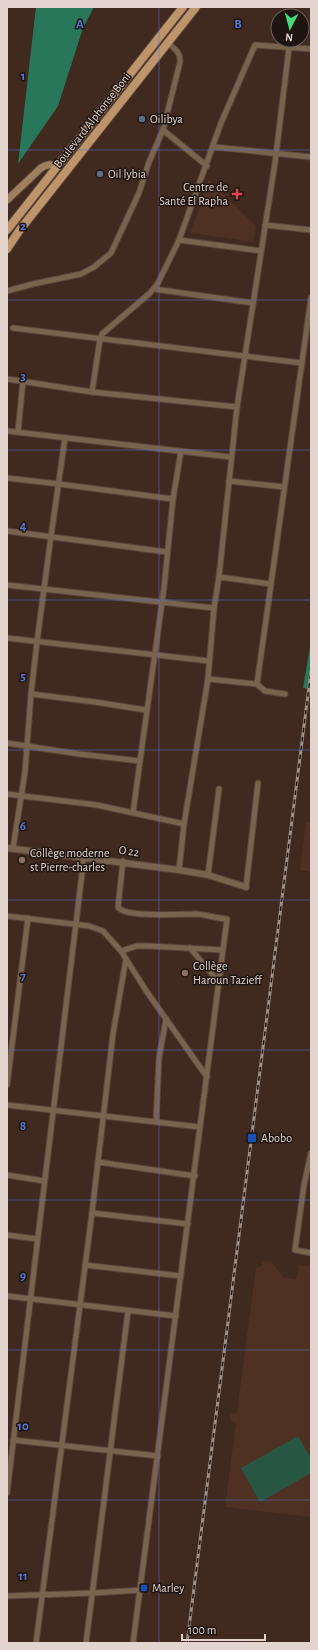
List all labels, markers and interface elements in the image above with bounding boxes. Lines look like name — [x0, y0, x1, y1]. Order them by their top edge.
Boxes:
north arrow — [270, 8, 310, 48]
text: A — [76, 18, 84, 31]
text: B — [234, 18, 242, 31]
text: N — [285, 32, 293, 43]
text: 1 — [21, 70, 25, 83]
street label: Boulevard Alphonse Boni — [51, 70, 133, 170]
place label: Oilibya — [150, 113, 183, 126]
marker: Oilibya — [137, 114, 147, 124]
place label: Oil lybia — [108, 168, 147, 181]
marker: Oil lybia — [95, 169, 105, 179]
place label: Centre de Santé El Rapha — [159, 181, 228, 207]
marker: Centre de Santé El Rapha — [231, 188, 243, 200]
text: 2 — [20, 220, 26, 233]
text: 3 — [20, 370, 26, 383]
text: 4 — [20, 520, 27, 533]
text: 5 — [20, 670, 26, 683]
text: 6 — [20, 820, 26, 833]
street label: O 22 — [118, 844, 141, 858]
place label: Collège moderne st Pierre-charles — [30, 847, 109, 873]
marker: Collège moderne st Pierre-charles — [17, 855, 27, 865]
place label: Collège Haroun Tazieff — [193, 960, 263, 986]
marker: Collège Haroun Tazieff — [180, 968, 190, 978]
text: 7 — [20, 970, 26, 983]
text: 8 — [20, 1120, 26, 1133]
marker: Abobo — [246, 1132, 258, 1144]
place label: Abobo — [261, 1132, 292, 1144]
text: 9 — [20, 1270, 26, 1283]
text: 10 — [17, 1420, 29, 1433]
text: 11 — [18, 1570, 28, 1583]
place label: Marley — [152, 1582, 184, 1595]
marker: Marley — [139, 1583, 149, 1593]
scale bar — [182, 1616, 265, 1642]
text: 100 m — [188, 1624, 216, 1636]

